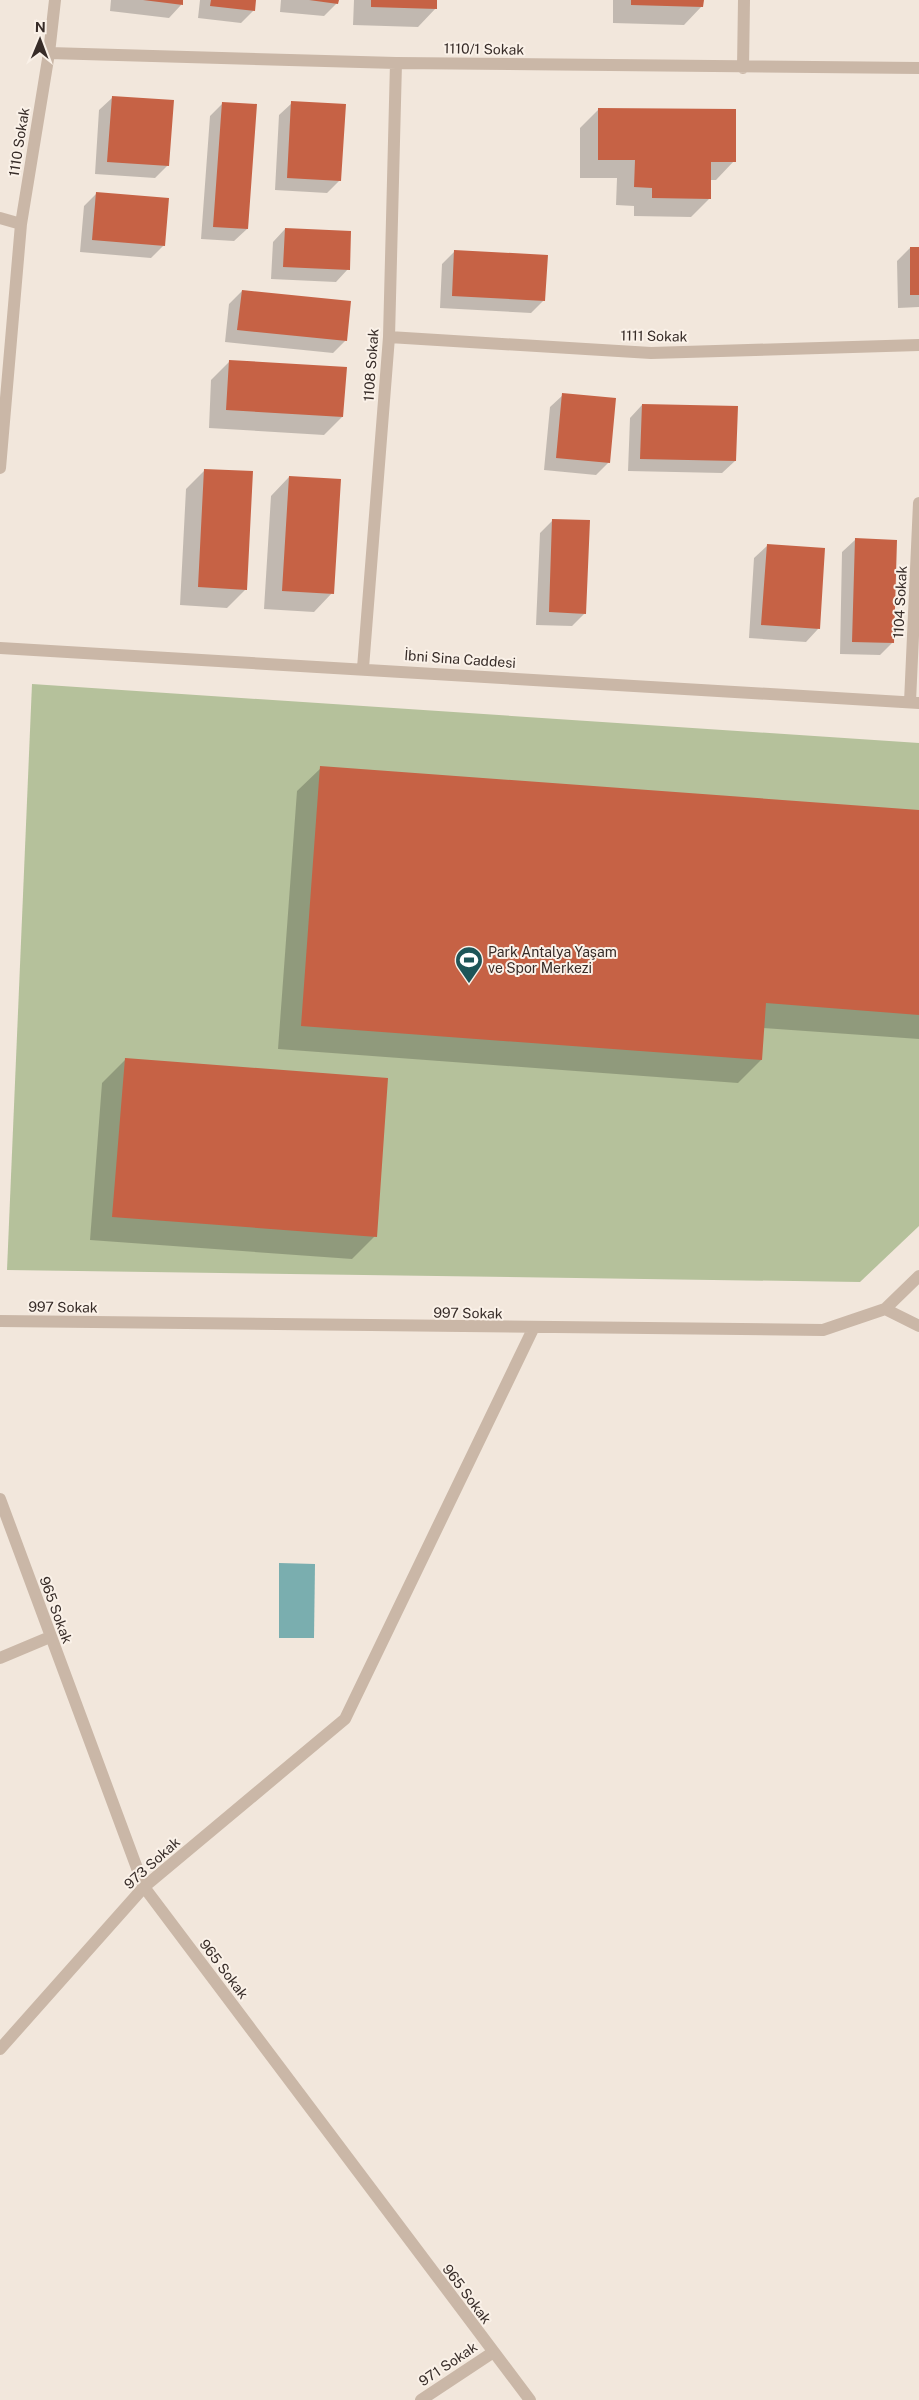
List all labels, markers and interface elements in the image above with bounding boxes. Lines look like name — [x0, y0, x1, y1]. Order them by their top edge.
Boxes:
north arrow — [15, 15, 65, 65]
text: N — [35, 19, 46, 35]
street label: 1110/1 Sokak — [444, 40, 524, 58]
street label: 1110 Sokak — [6, 106, 32, 178]
street label: 1111 Sokak — [620, 327, 688, 345]
street label: 1108 Sokak — [360, 328, 382, 402]
street label: 1104 Sokak — [890, 565, 910, 639]
street label: İbni Sina Caddesi — [404, 645, 516, 671]
place label: Park Antalya Yaşam ve Spor Merkezi — [488, 944, 617, 976]
sports icon: Park Antalya Yaşam ve Spor Merkezi — [454, 945, 484, 984]
street label: 997 Sokak — [28, 1298, 98, 1316]
street label: 997 Sokak — [433, 1304, 503, 1322]
street label: 965 Sokak — [36, 1574, 76, 1646]
street label: 973 Sokak — [121, 1834, 183, 1892]
street label: 965 Sokak — [196, 1936, 252, 2002]
street label: 965 Sokak — [439, 2261, 495, 2327]
street label: 971 Sokak — [416, 2339, 480, 2389]

